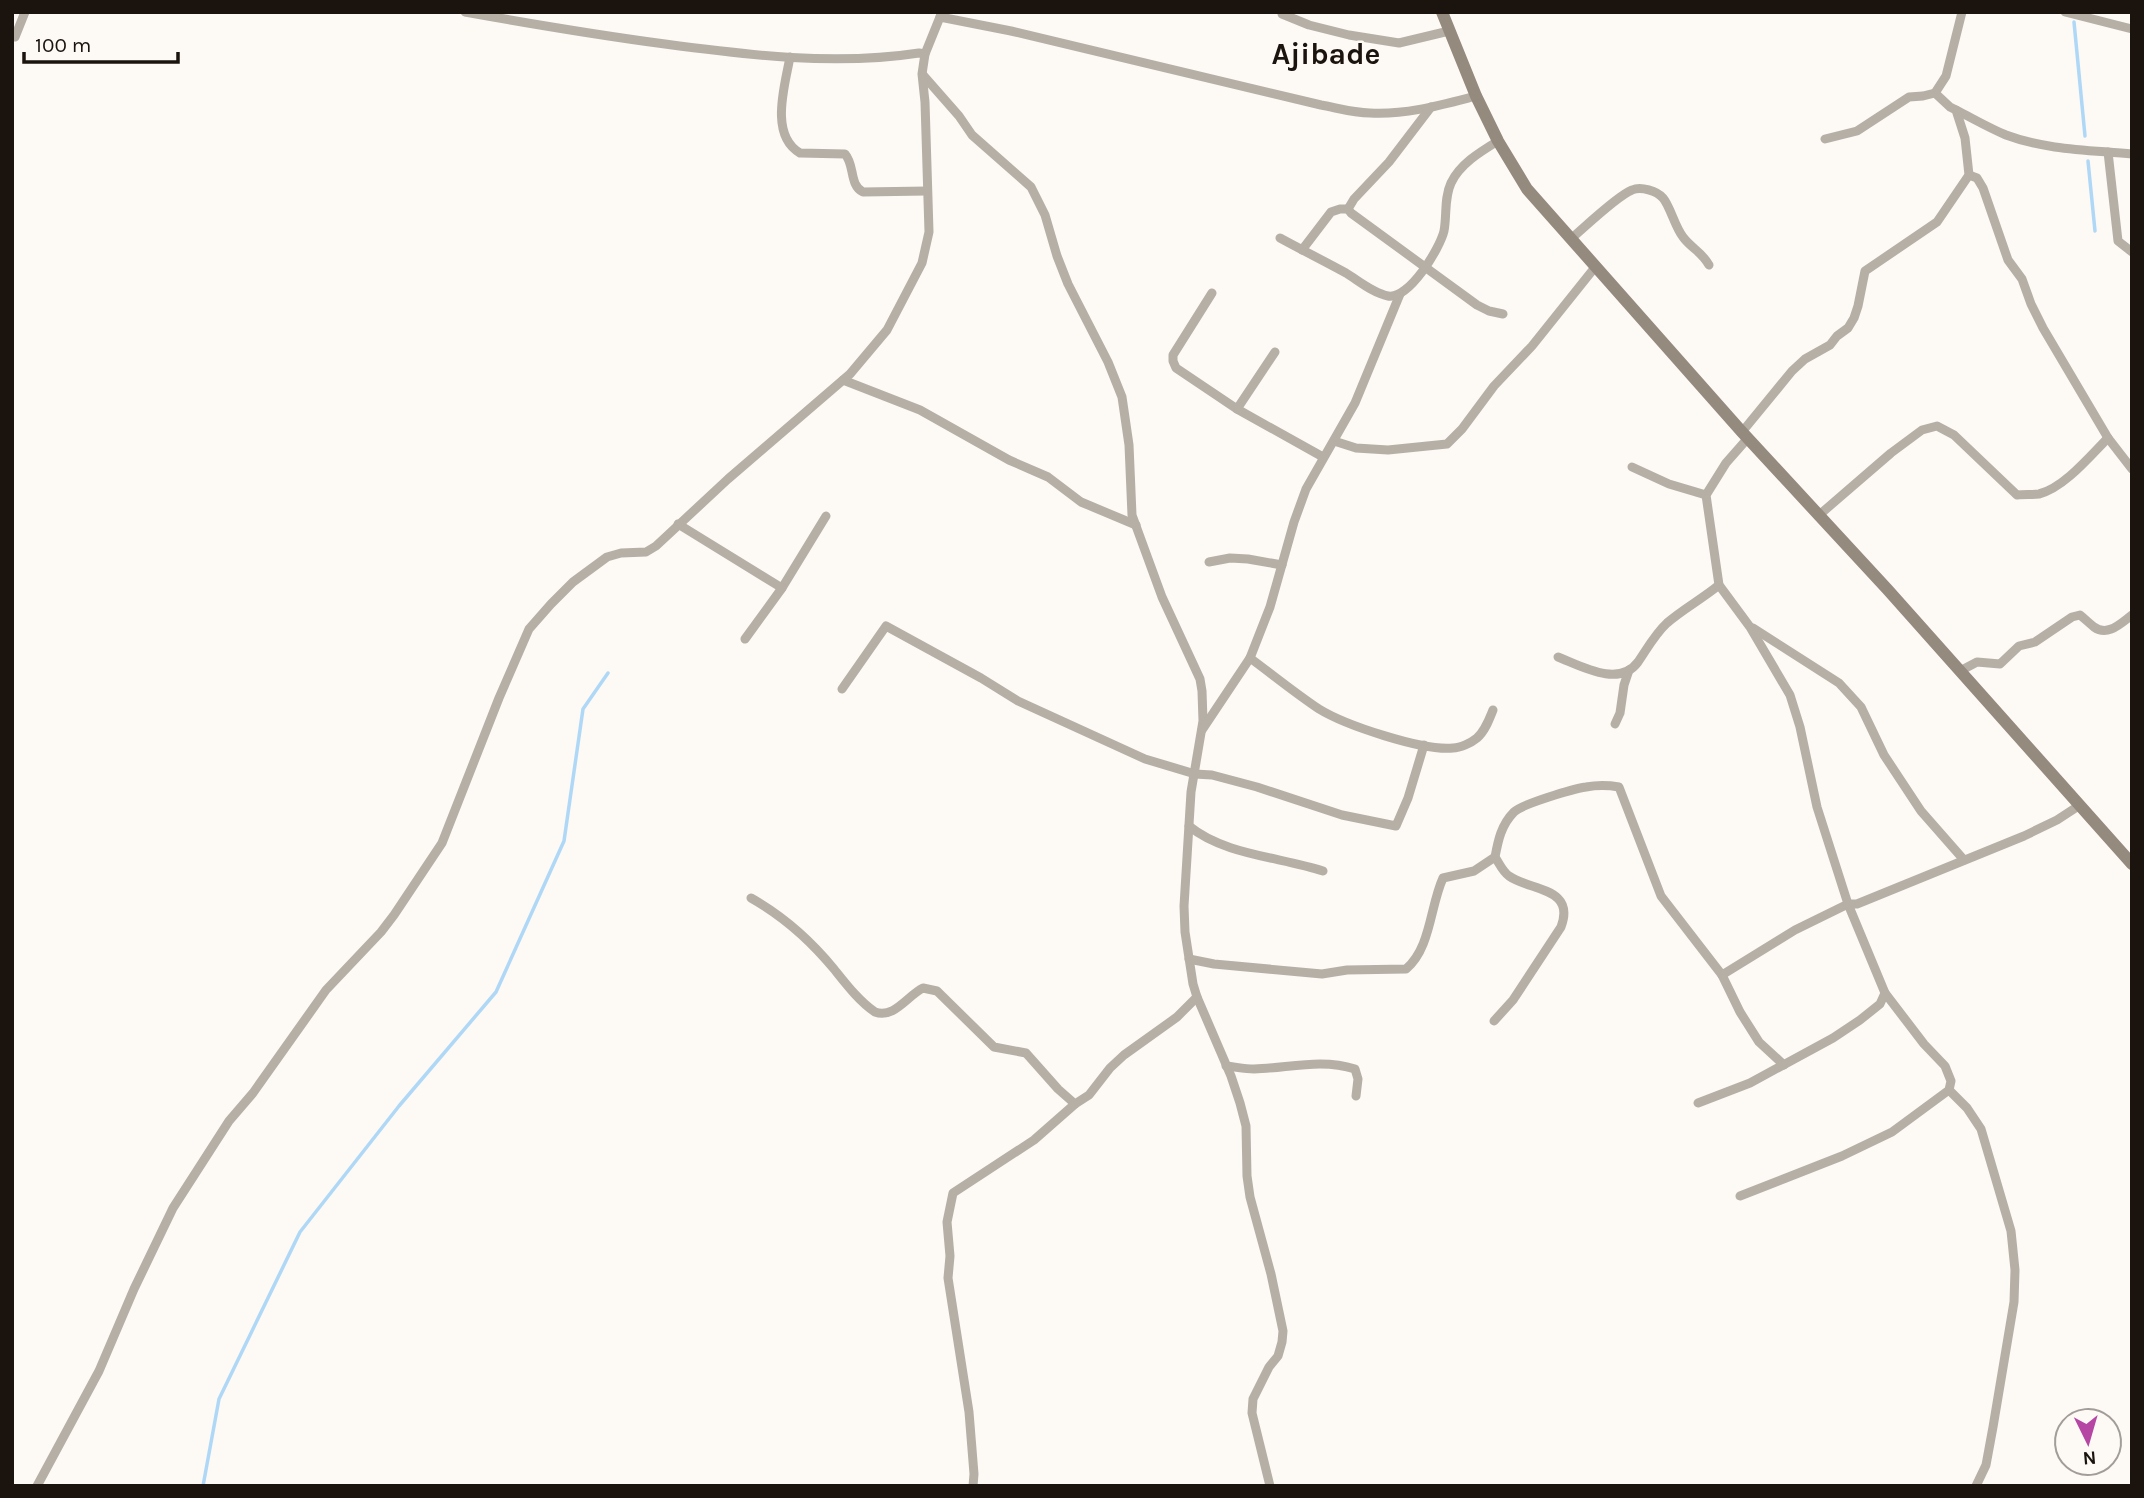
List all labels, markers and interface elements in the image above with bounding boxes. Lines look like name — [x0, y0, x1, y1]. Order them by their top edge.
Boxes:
scale bar — [24, 21, 178, 65]
text: 100 m — [35, 33, 92, 57]
district label: Ajibade — [1272, 36, 1380, 72]
north arrow — [2053, 1407, 2123, 1477]
text: N — [2082, 1446, 2097, 1469]

